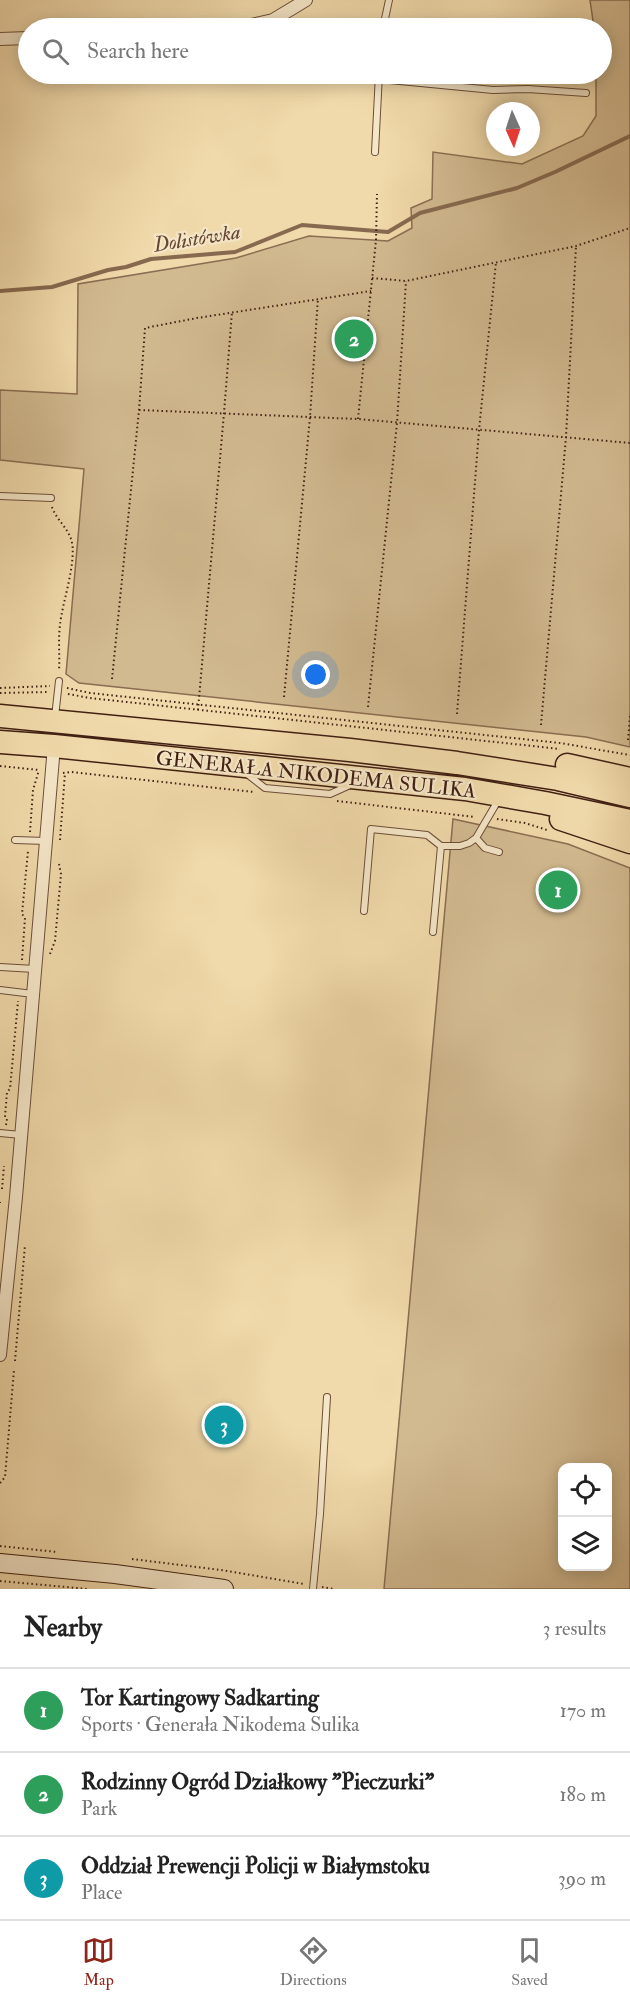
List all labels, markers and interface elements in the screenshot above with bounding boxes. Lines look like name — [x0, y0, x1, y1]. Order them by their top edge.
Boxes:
search box — [18, 18, 612, 84]
icon: search — [39, 35, 72, 68]
text: Search here — [87, 37, 189, 65]
north arrow — [486, 102, 540, 156]
water label: Dolistówka — [151, 218, 243, 259]
pin: 2 — [334, 316, 374, 362]
your location — [301, 660, 330, 689]
street label: GENERAŁA NIKODEMA SULIKA — [155, 745, 477, 804]
pin: 1 — [538, 868, 578, 912]
pin: 3 — [204, 1402, 244, 1448]
map controls — [558, 1463, 612, 1571]
button: locate — [558, 1463, 612, 1517]
button: layers — [558, 1517, 612, 1571]
text: Nearby — [24, 1612, 102, 1644]
text: 3 results — [543, 1616, 606, 1641]
text: Tor Kartingowy Sadkarting — [81, 1684, 319, 1712]
text: 1 — [40, 1698, 47, 1723]
text: 170 m — [560, 1698, 606, 1723]
text: Sports · Generała Nikodema Sulika — [81, 1712, 360, 1737]
text: Rodzinny Ogród Działkowy "Pieczurki" — [81, 1768, 434, 1796]
text: 2 — [38, 1782, 49, 1807]
text: 180 m — [559, 1782, 606, 1807]
text: Park — [81, 1796, 117, 1821]
text: Oddział Prewencji Policji w Białymstoku — [81, 1852, 430, 1880]
text: 3 — [40, 1866, 47, 1891]
text: 390 m — [558, 1866, 606, 1891]
text: Place — [81, 1880, 122, 1905]
tab: Map — [82, 1934, 115, 1990]
tab: Directions — [280, 1934, 347, 1990]
tab: Saved — [511, 1934, 548, 1990]

